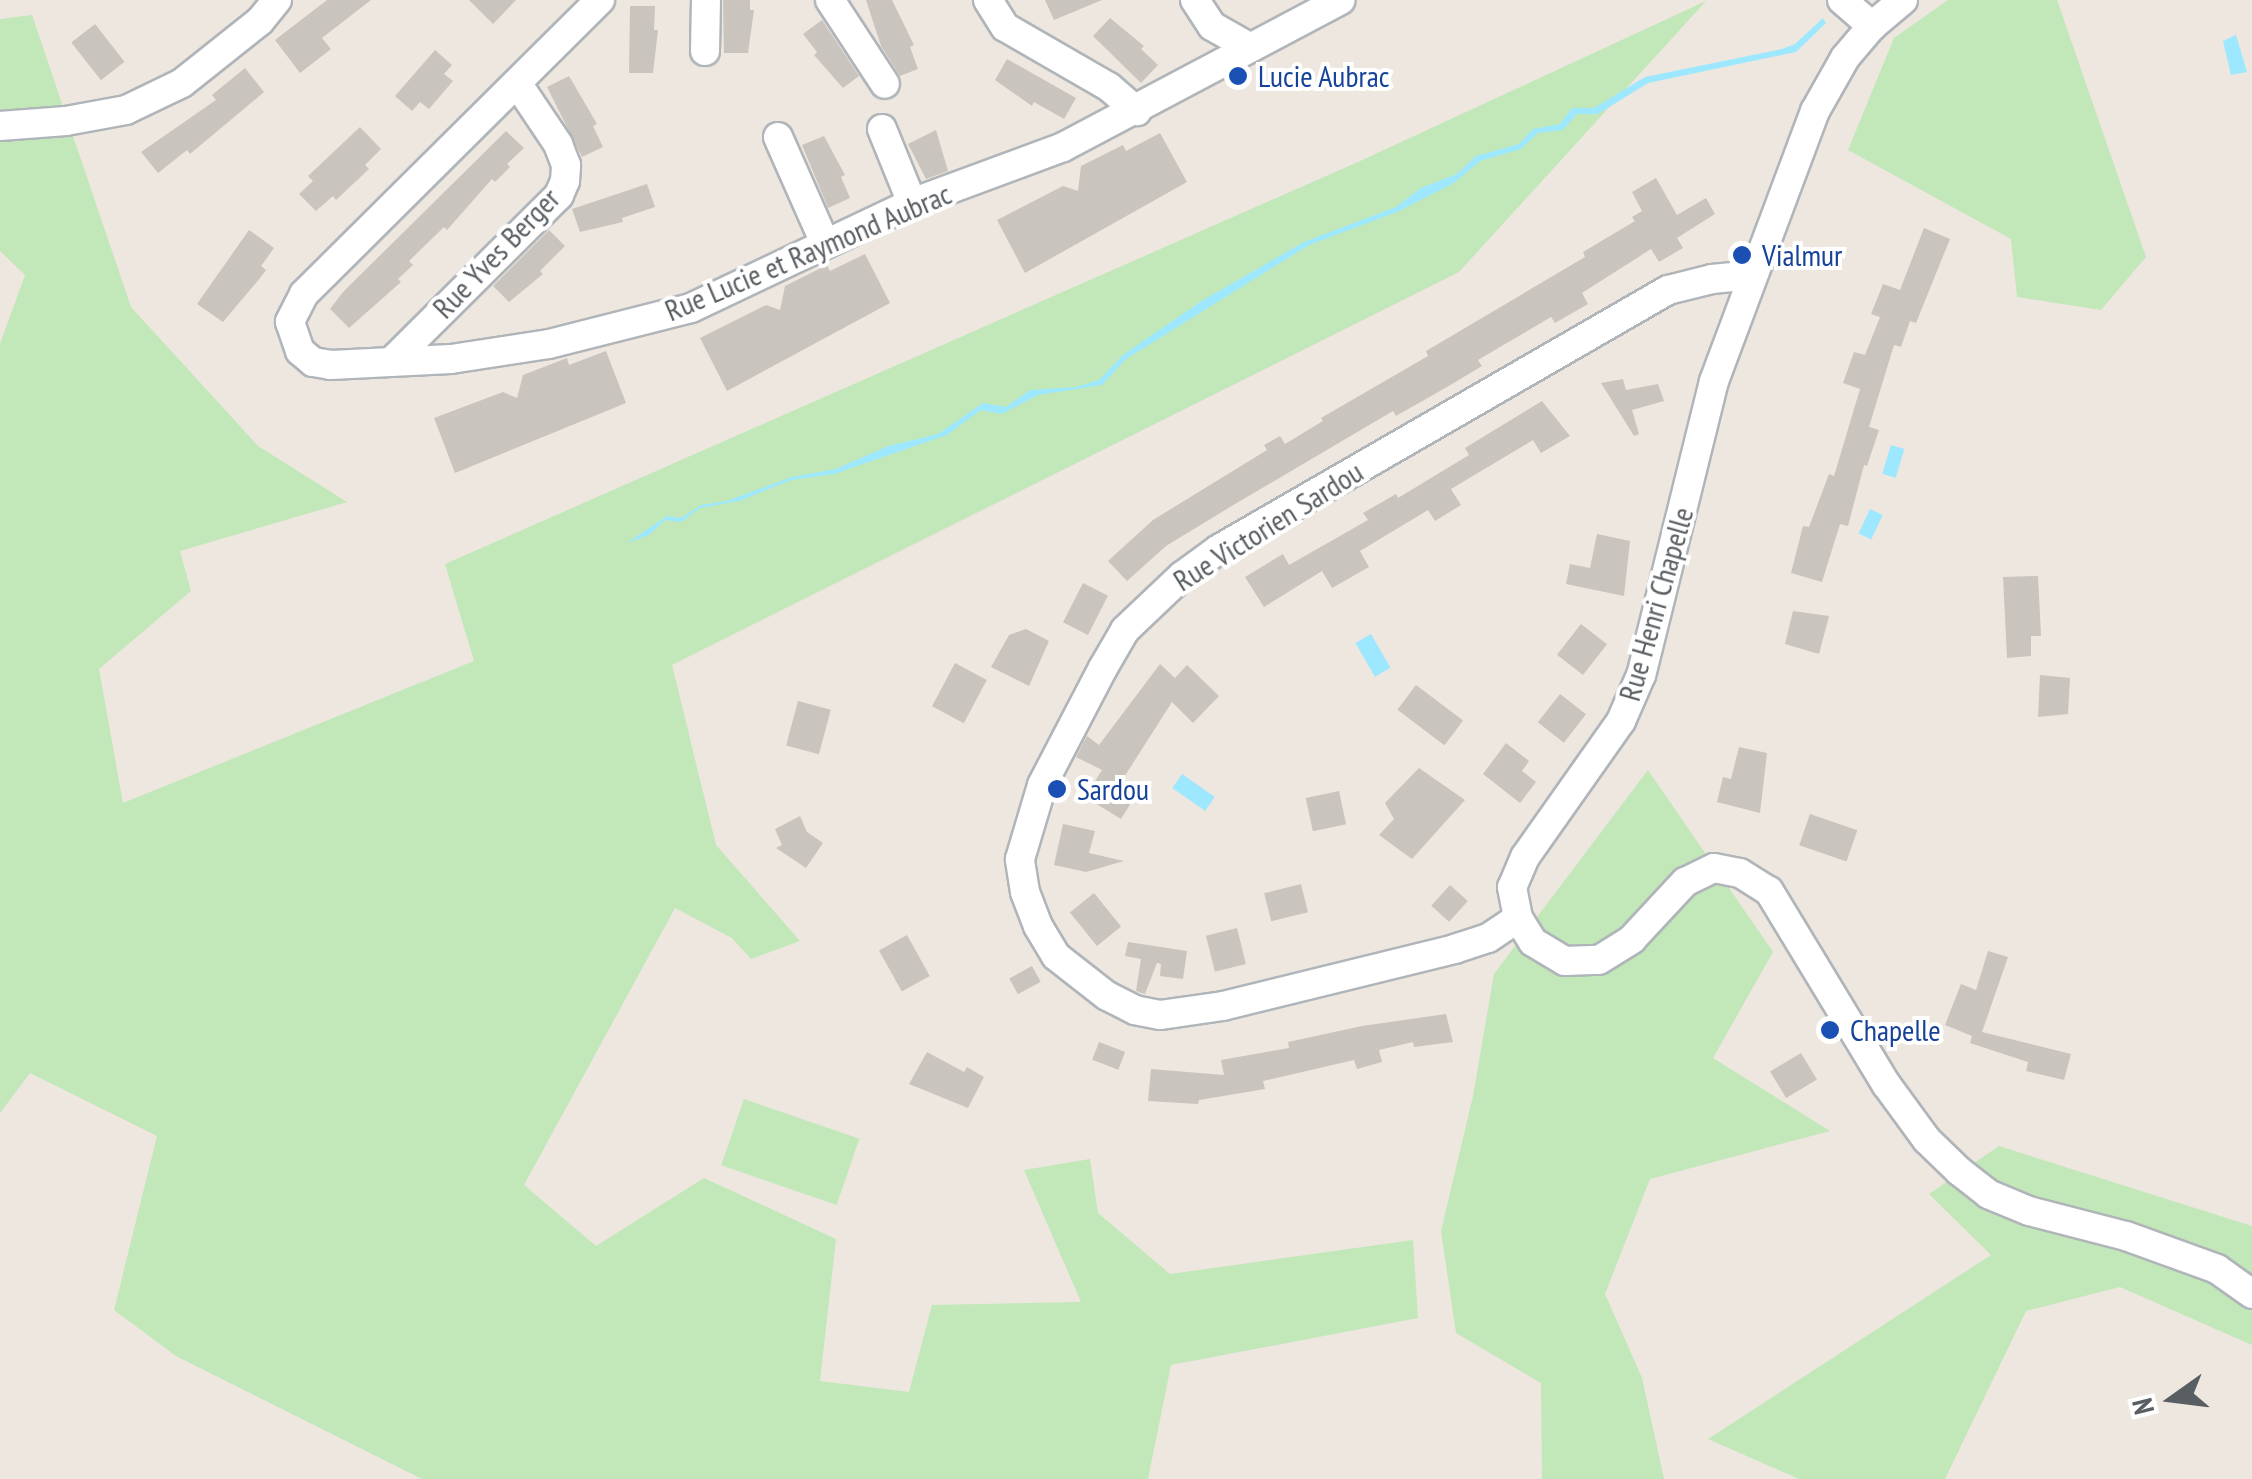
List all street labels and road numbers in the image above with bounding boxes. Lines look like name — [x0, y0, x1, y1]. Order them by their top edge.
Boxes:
street label: Rue Lucie et Raymond Aubrac — [659, 175, 957, 329]
street label: Rue Yves Berger — [425, 180, 567, 326]
street label: Rue Victorien Sardou — [1166, 453, 1370, 599]
street label: Rue Henri Chapelle — [1611, 503, 1701, 705]

